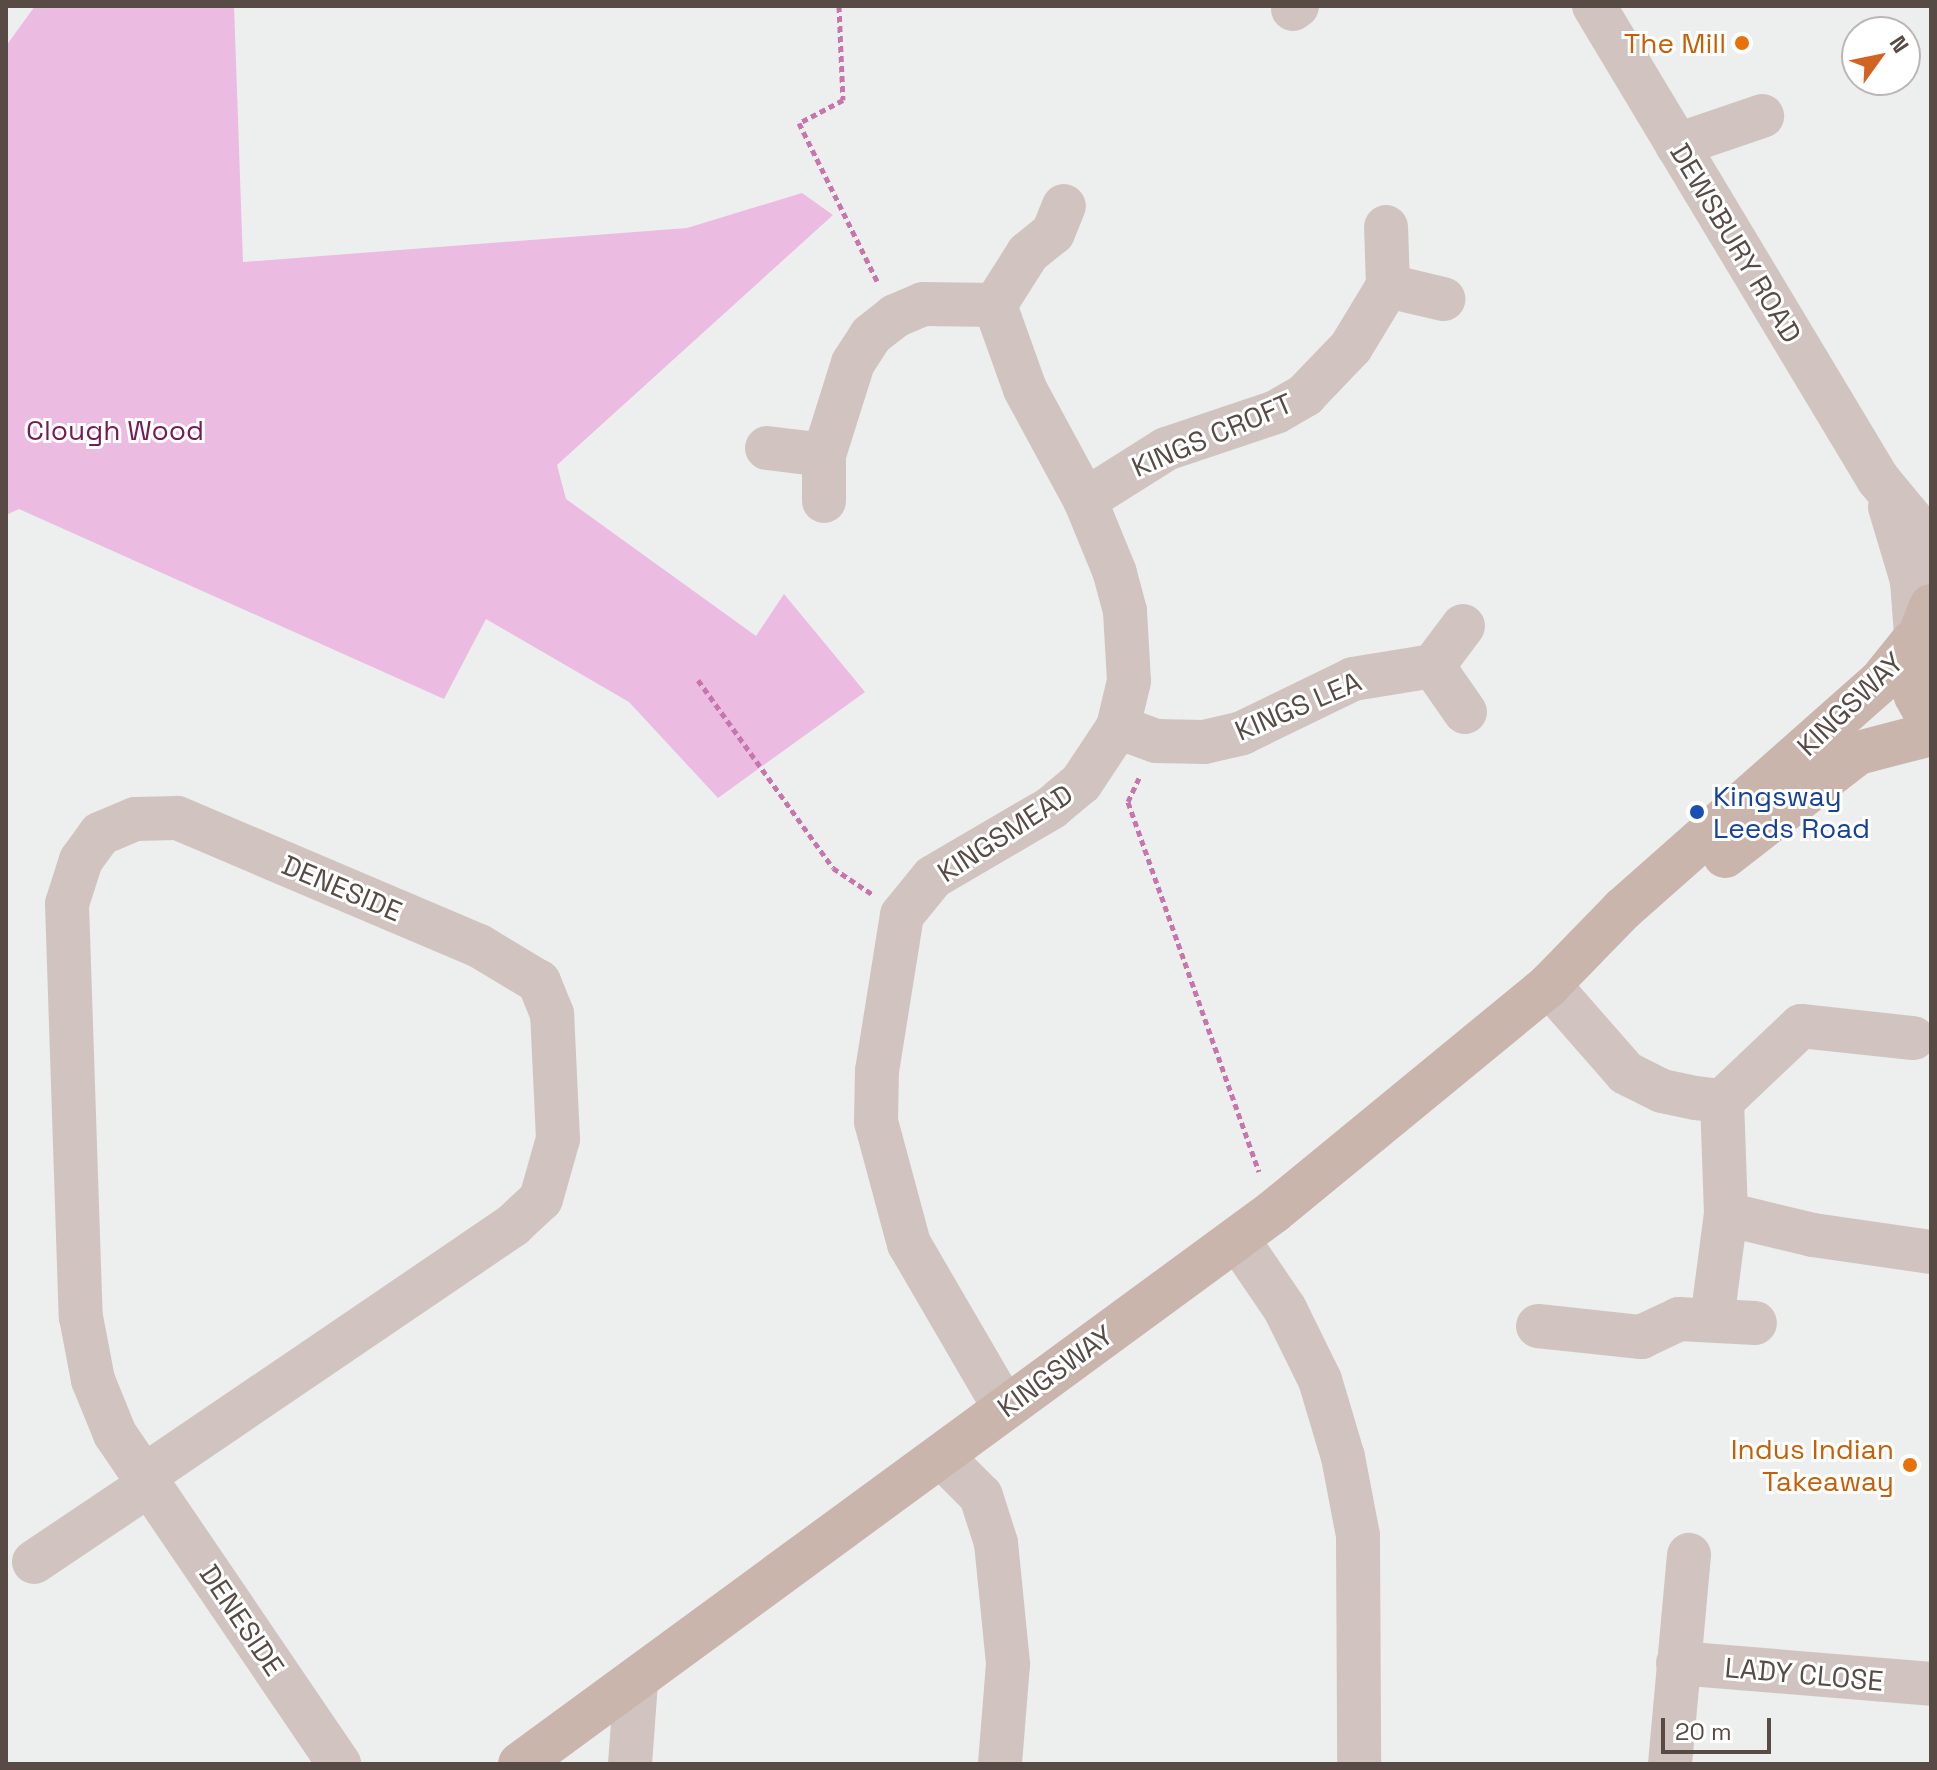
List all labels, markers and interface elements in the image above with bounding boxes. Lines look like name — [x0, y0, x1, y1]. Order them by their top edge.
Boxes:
north arrow — [1841, 16, 1921, 96]
place label: The Mill — [1624, 26, 1726, 60]
text: N — [1884, 30, 1915, 58]
marker: The Mill — [1733, 34, 1751, 52]
street label: DEWSBURY ROAD — [1663, 137, 1809, 349]
street label: KINGS CROFT — [1127, 386, 1297, 484]
park label: Clough Wood — [26, 413, 204, 447]
street label: KINGSWAY — [1790, 645, 1910, 763]
street label: KINGS LEA — [1230, 664, 1366, 748]
street label: KINGSMEAD — [931, 777, 1079, 889]
place label: Kingsway Leeds Road — [1713, 779, 1870, 845]
marker: Kingsway Leeds Road — [1688, 803, 1706, 821]
street label: DENESIDE — [277, 848, 407, 928]
street label: KINGSWAY — [991, 1318, 1119, 1424]
place label: Indus Indian Takeaway — [1731, 1432, 1894, 1498]
marker: Indus Indian Takeaway — [1901, 1456, 1919, 1474]
street label: DENESIDE — [193, 1558, 291, 1682]
street label: LADY CLOSE — [1723, 1650, 1885, 1698]
scale bar — [1665, 1702, 1775, 1752]
text: 20 m — [1675, 1716, 1732, 1747]

